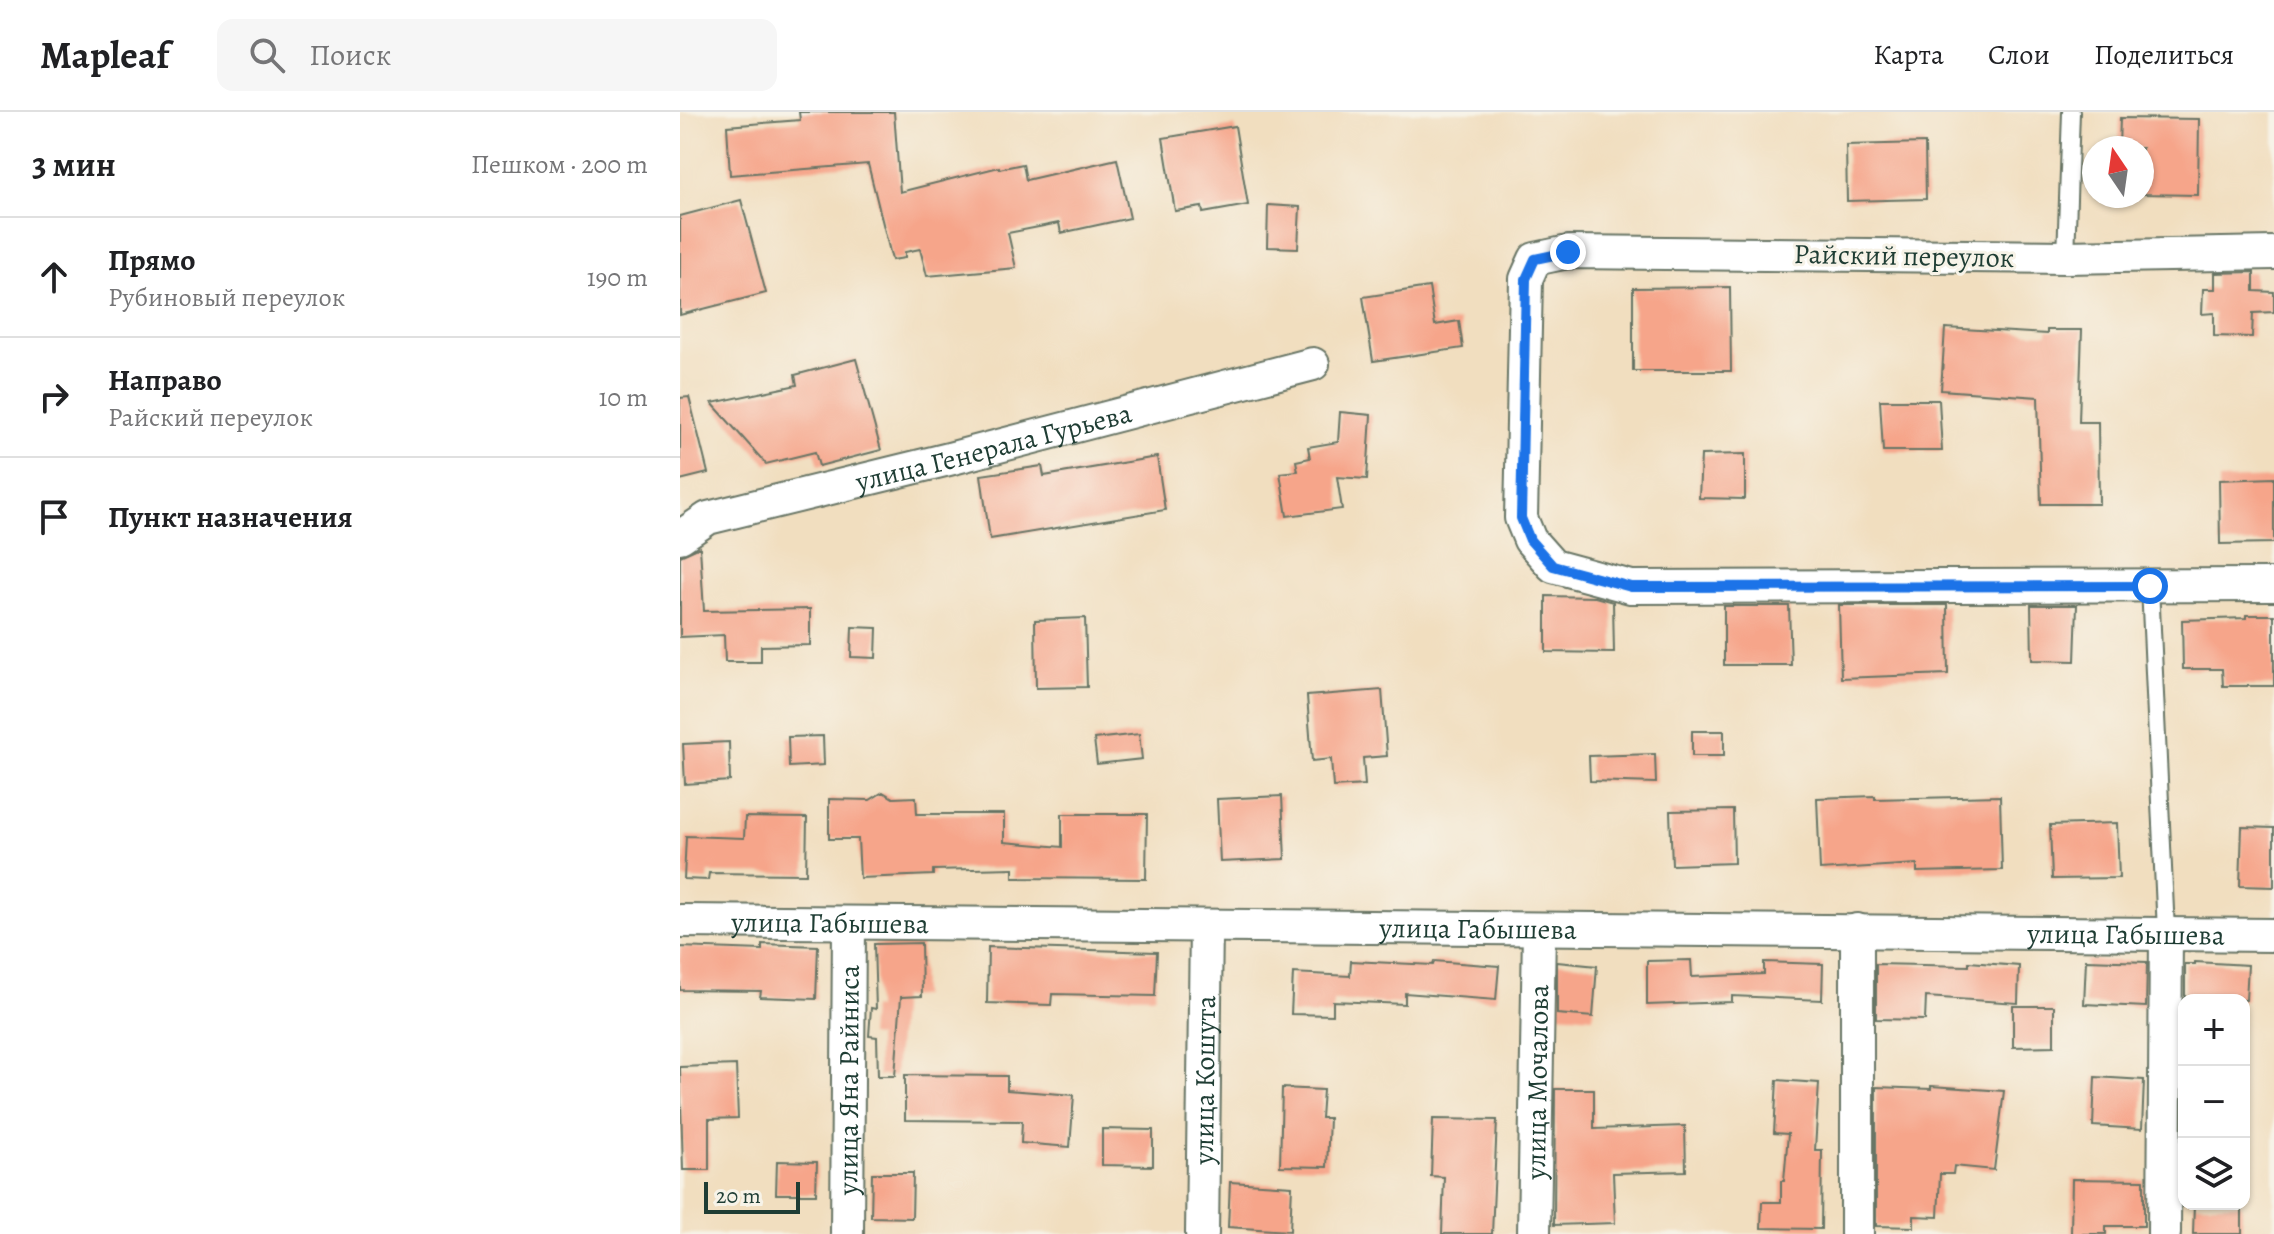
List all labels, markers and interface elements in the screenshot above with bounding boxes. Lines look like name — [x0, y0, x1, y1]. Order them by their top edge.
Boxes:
search box — [217, 19, 777, 91]
text: Mapleaf — [40, 29, 169, 81]
icon: search — [245, 33, 289, 77]
text: Поиск — [309, 35, 391, 75]
text: Карта — [1873, 36, 1944, 74]
text: Слои — [1988, 36, 2050, 74]
text: Поделиться — [2094, 36, 2234, 74]
north arrow — [2082, 136, 2154, 208]
text: 3 мин — [32, 141, 116, 188]
text: Пешком · 200 m — [471, 147, 648, 182]
route end — [1550, 234, 1586, 270]
street label: Райский переулок — [1793, 235, 2015, 277]
text: Прямо — [108, 240, 195, 280]
icon: ahead — [32, 255, 76, 299]
text: 190 m — [587, 260, 648, 295]
text: Рубиновый переулок — [108, 280, 345, 315]
text: Направо — [108, 360, 222, 400]
icon: right — [32, 375, 76, 419]
text: 10 m — [598, 380, 648, 415]
street label: улица Генерала Гурьева — [851, 394, 1136, 501]
text: Райский переулок — [108, 400, 313, 435]
icon: arrive — [32, 495, 76, 539]
text: Пункт назначения — [108, 497, 353, 537]
route start — [2132, 568, 2168, 604]
street label: улица Габышева — [730, 903, 929, 943]
street label: улица Габышева — [1378, 909, 1577, 949]
street label: улица Габышева — [2026, 915, 2225, 955]
street label: улица Яна Райниса — [829, 965, 869, 1196]
street label: улица Мочалова — [1517, 984, 1558, 1181]
map controls — [2178, 994, 2250, 1210]
button: + — [2178, 994, 2250, 1066]
street label: улица Кошута — [1185, 995, 1225, 1166]
button: − — [2178, 1066, 2250, 1138]
button: layers — [2178, 1138, 2250, 1210]
scale bar — [704, 1178, 800, 1214]
text: 20 m — [716, 1181, 761, 1211]

